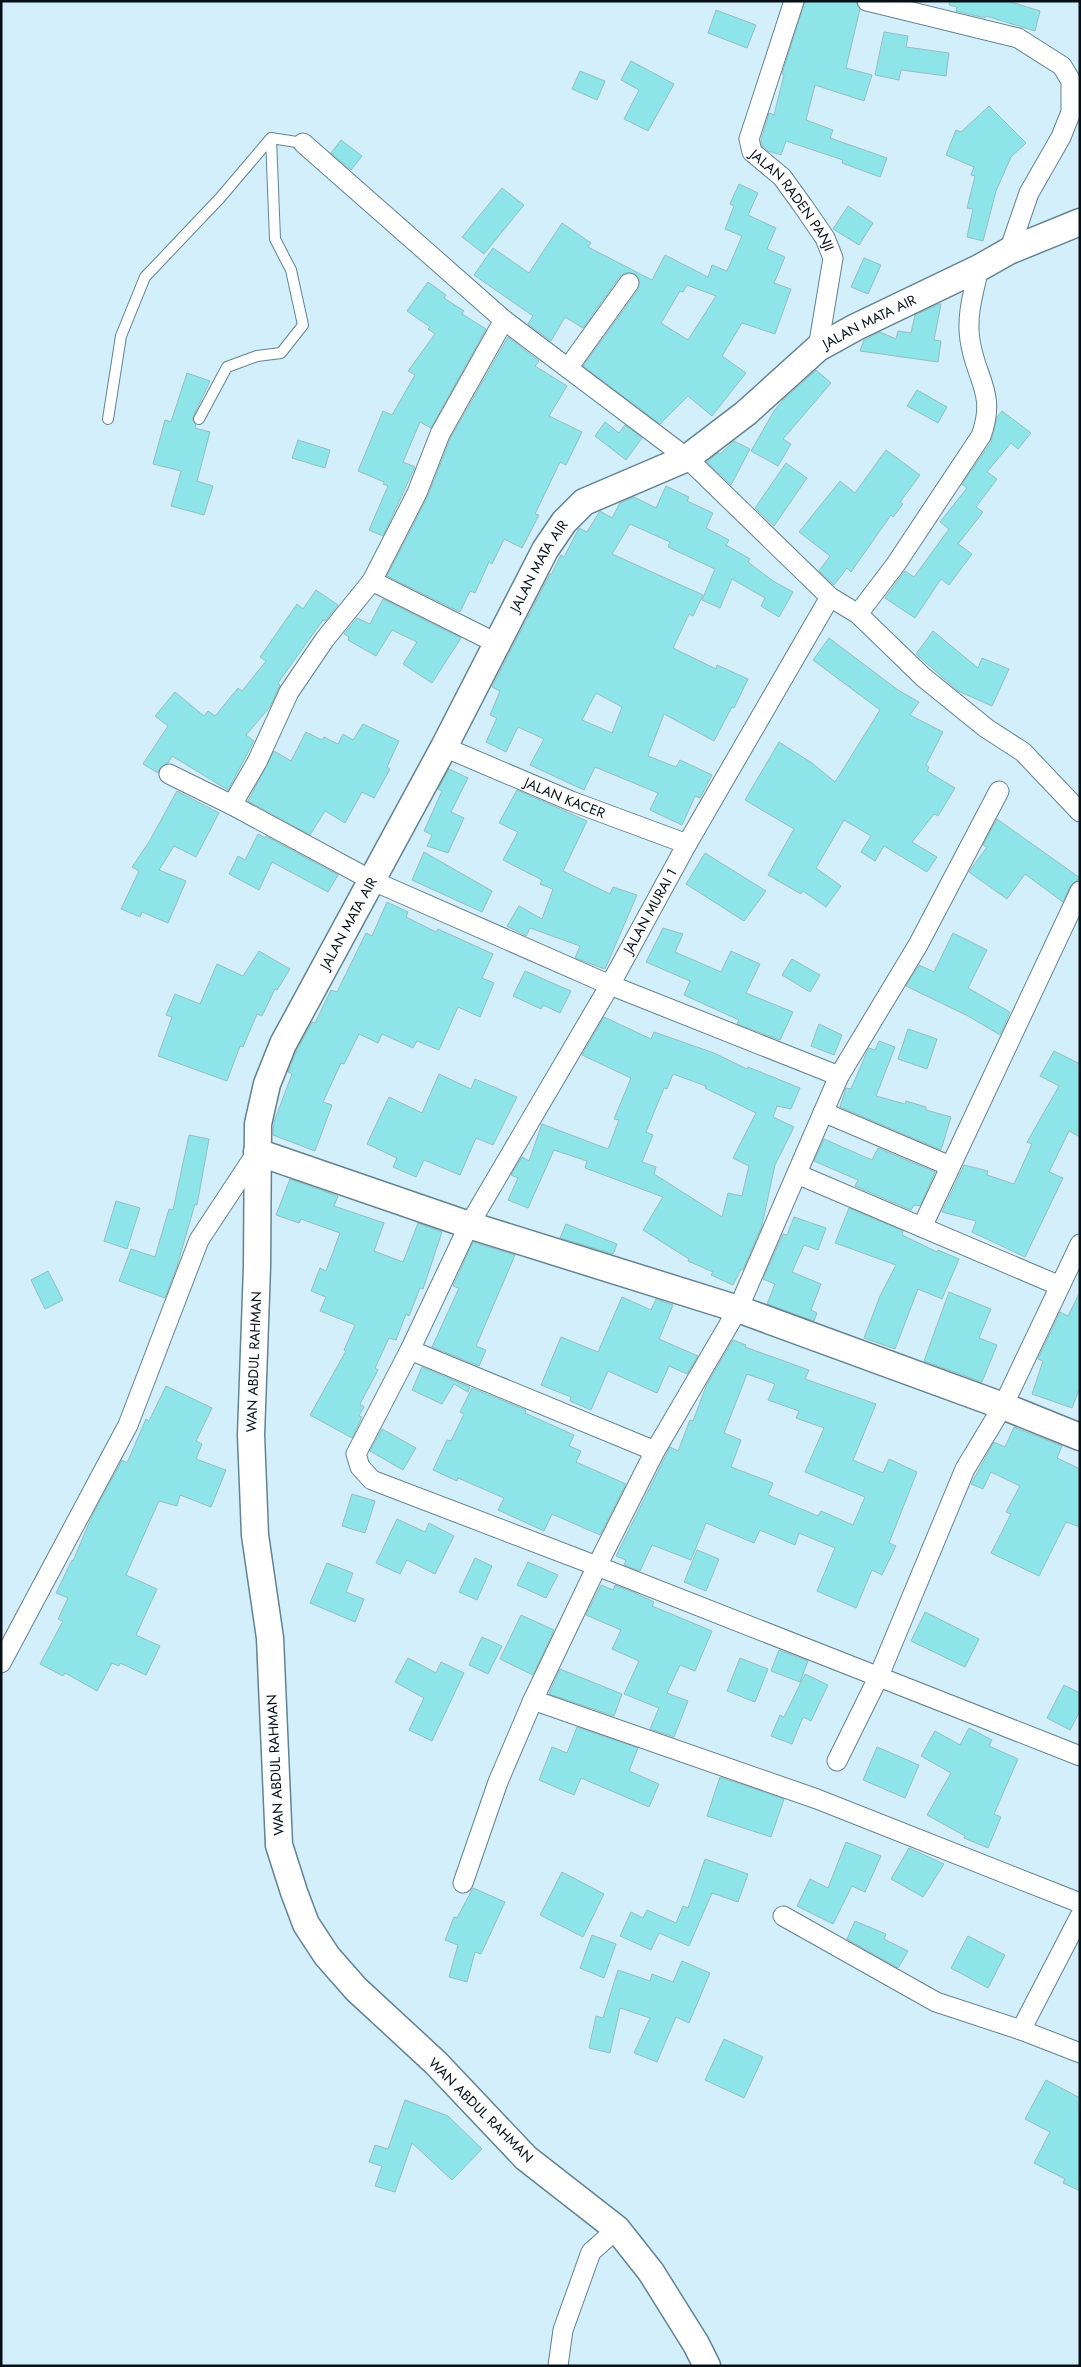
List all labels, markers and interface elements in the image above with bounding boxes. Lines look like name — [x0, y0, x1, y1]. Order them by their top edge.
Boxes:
street label: JALAN RADEN PANJI — [744, 143, 839, 254]
street label: JALAN MATA AIR — [817, 290, 919, 355]
street label: JALAN MATA AIR — [504, 516, 573, 617]
street label: JALAN KACER — [519, 772, 608, 823]
street label: JALAN MURAI 1 — [617, 865, 682, 959]
street label: JALAN MATA AIR — [314, 874, 382, 975]
street label: WAN ABDUL RAHMAN — [241, 1291, 266, 1433]
street label: WAN ABDUL RAHMAN — [261, 1694, 289, 1836]
street label: WAN ABDUL RAHMAN — [424, 2053, 538, 2167]

